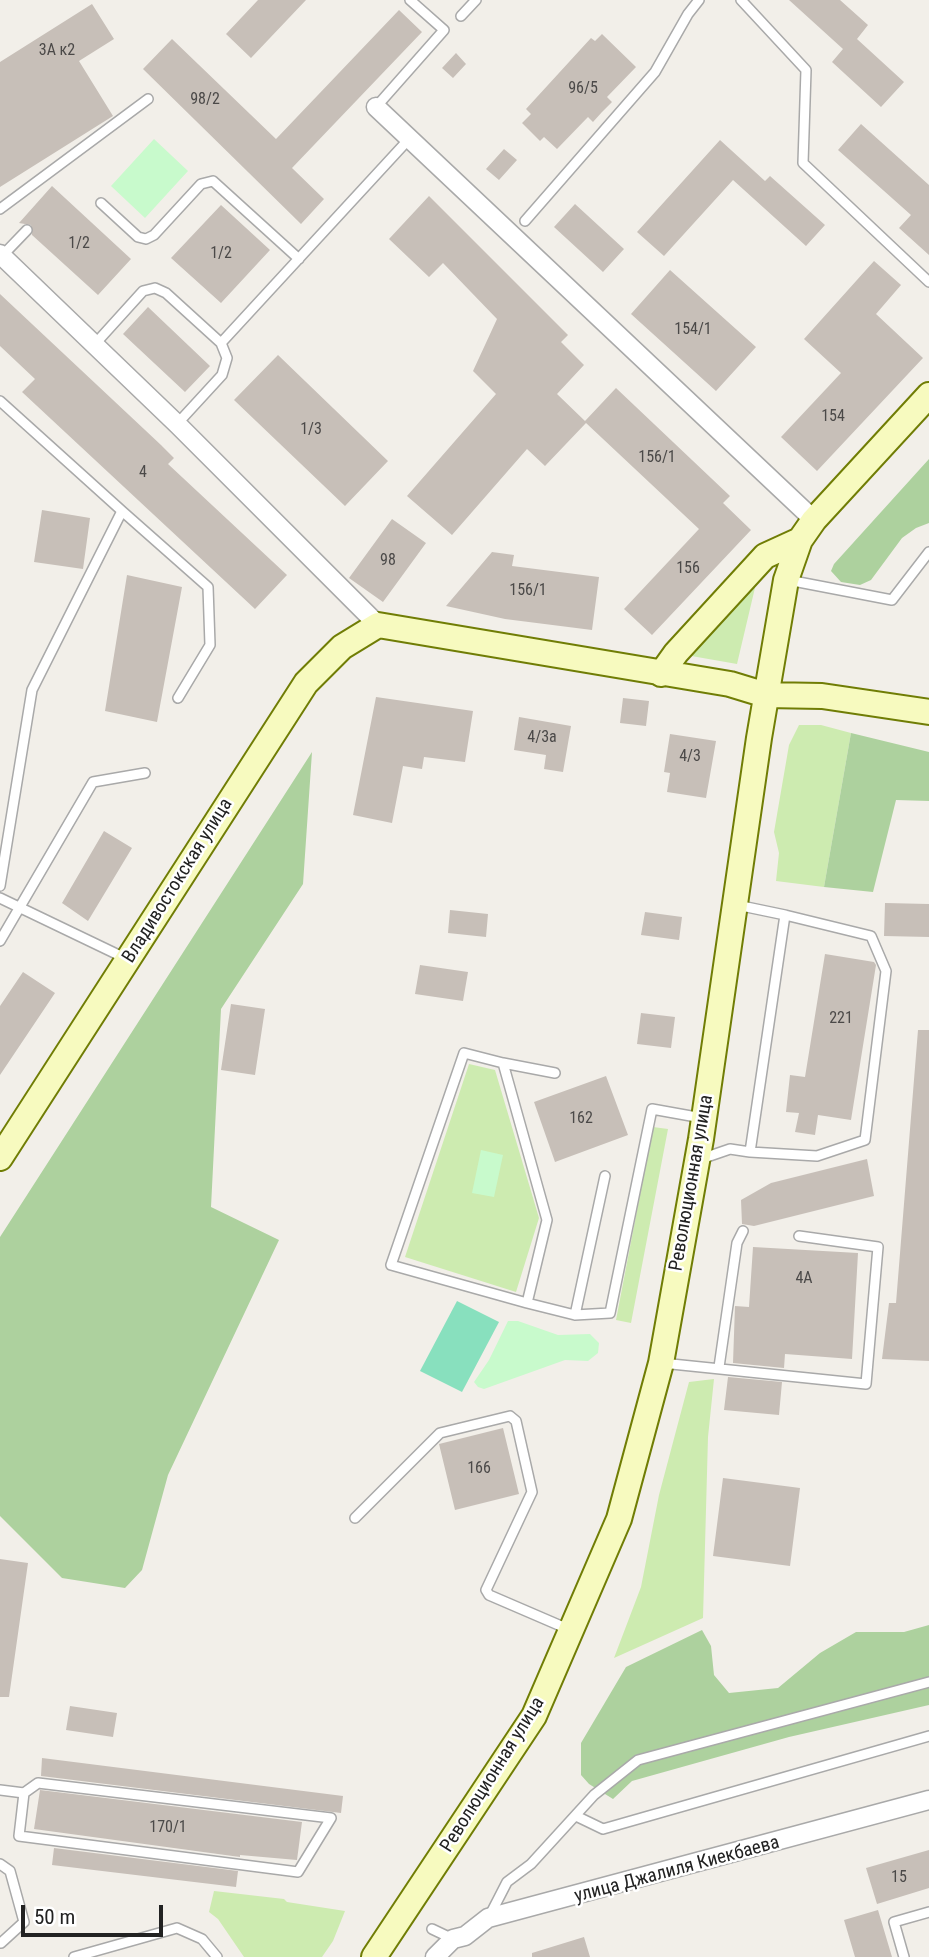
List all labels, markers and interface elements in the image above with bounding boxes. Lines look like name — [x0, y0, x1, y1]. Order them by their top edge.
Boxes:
house number: 3А к2 — [39, 41, 75, 61]
house number: 96/5 — [568, 79, 598, 99]
house number: 98/2 — [190, 90, 220, 110]
house number: 1/2 — [68, 234, 90, 254]
house number: 1/2 — [210, 244, 232, 264]
house number: 154/1 — [674, 320, 712, 340]
house number: 154 — [821, 407, 845, 427]
house number: 1/3 — [300, 420, 322, 440]
house number: 156/1 — [638, 448, 676, 468]
house number: 4 — [139, 463, 147, 483]
house number: 98 — [380, 551, 396, 571]
house number: 156 — [676, 559, 700, 579]
house number: 156/1 — [509, 581, 547, 601]
house number: 4/3а — [527, 728, 557, 748]
house number: 4/3 — [679, 747, 701, 767]
street label: Владивостокская улица — [118, 795, 238, 967]
house number: 221 — [829, 1009, 853, 1029]
street label: Революционная улица — [665, 1093, 719, 1273]
house number: 162 — [569, 1109, 593, 1129]
house number: 4А — [795, 1269, 813, 1289]
house number: 166 — [467, 1459, 491, 1479]
street label: Революционная улица — [436, 1693, 550, 1857]
house number: 170/1 — [149, 1818, 187, 1838]
street label: улица Джалиля Киекбаева — [572, 1832, 782, 1908]
house number: 15 — [891, 1868, 907, 1888]
scale bar — [24, 1890, 166, 1934]
text: 50 m — [34, 1905, 75, 1929]

